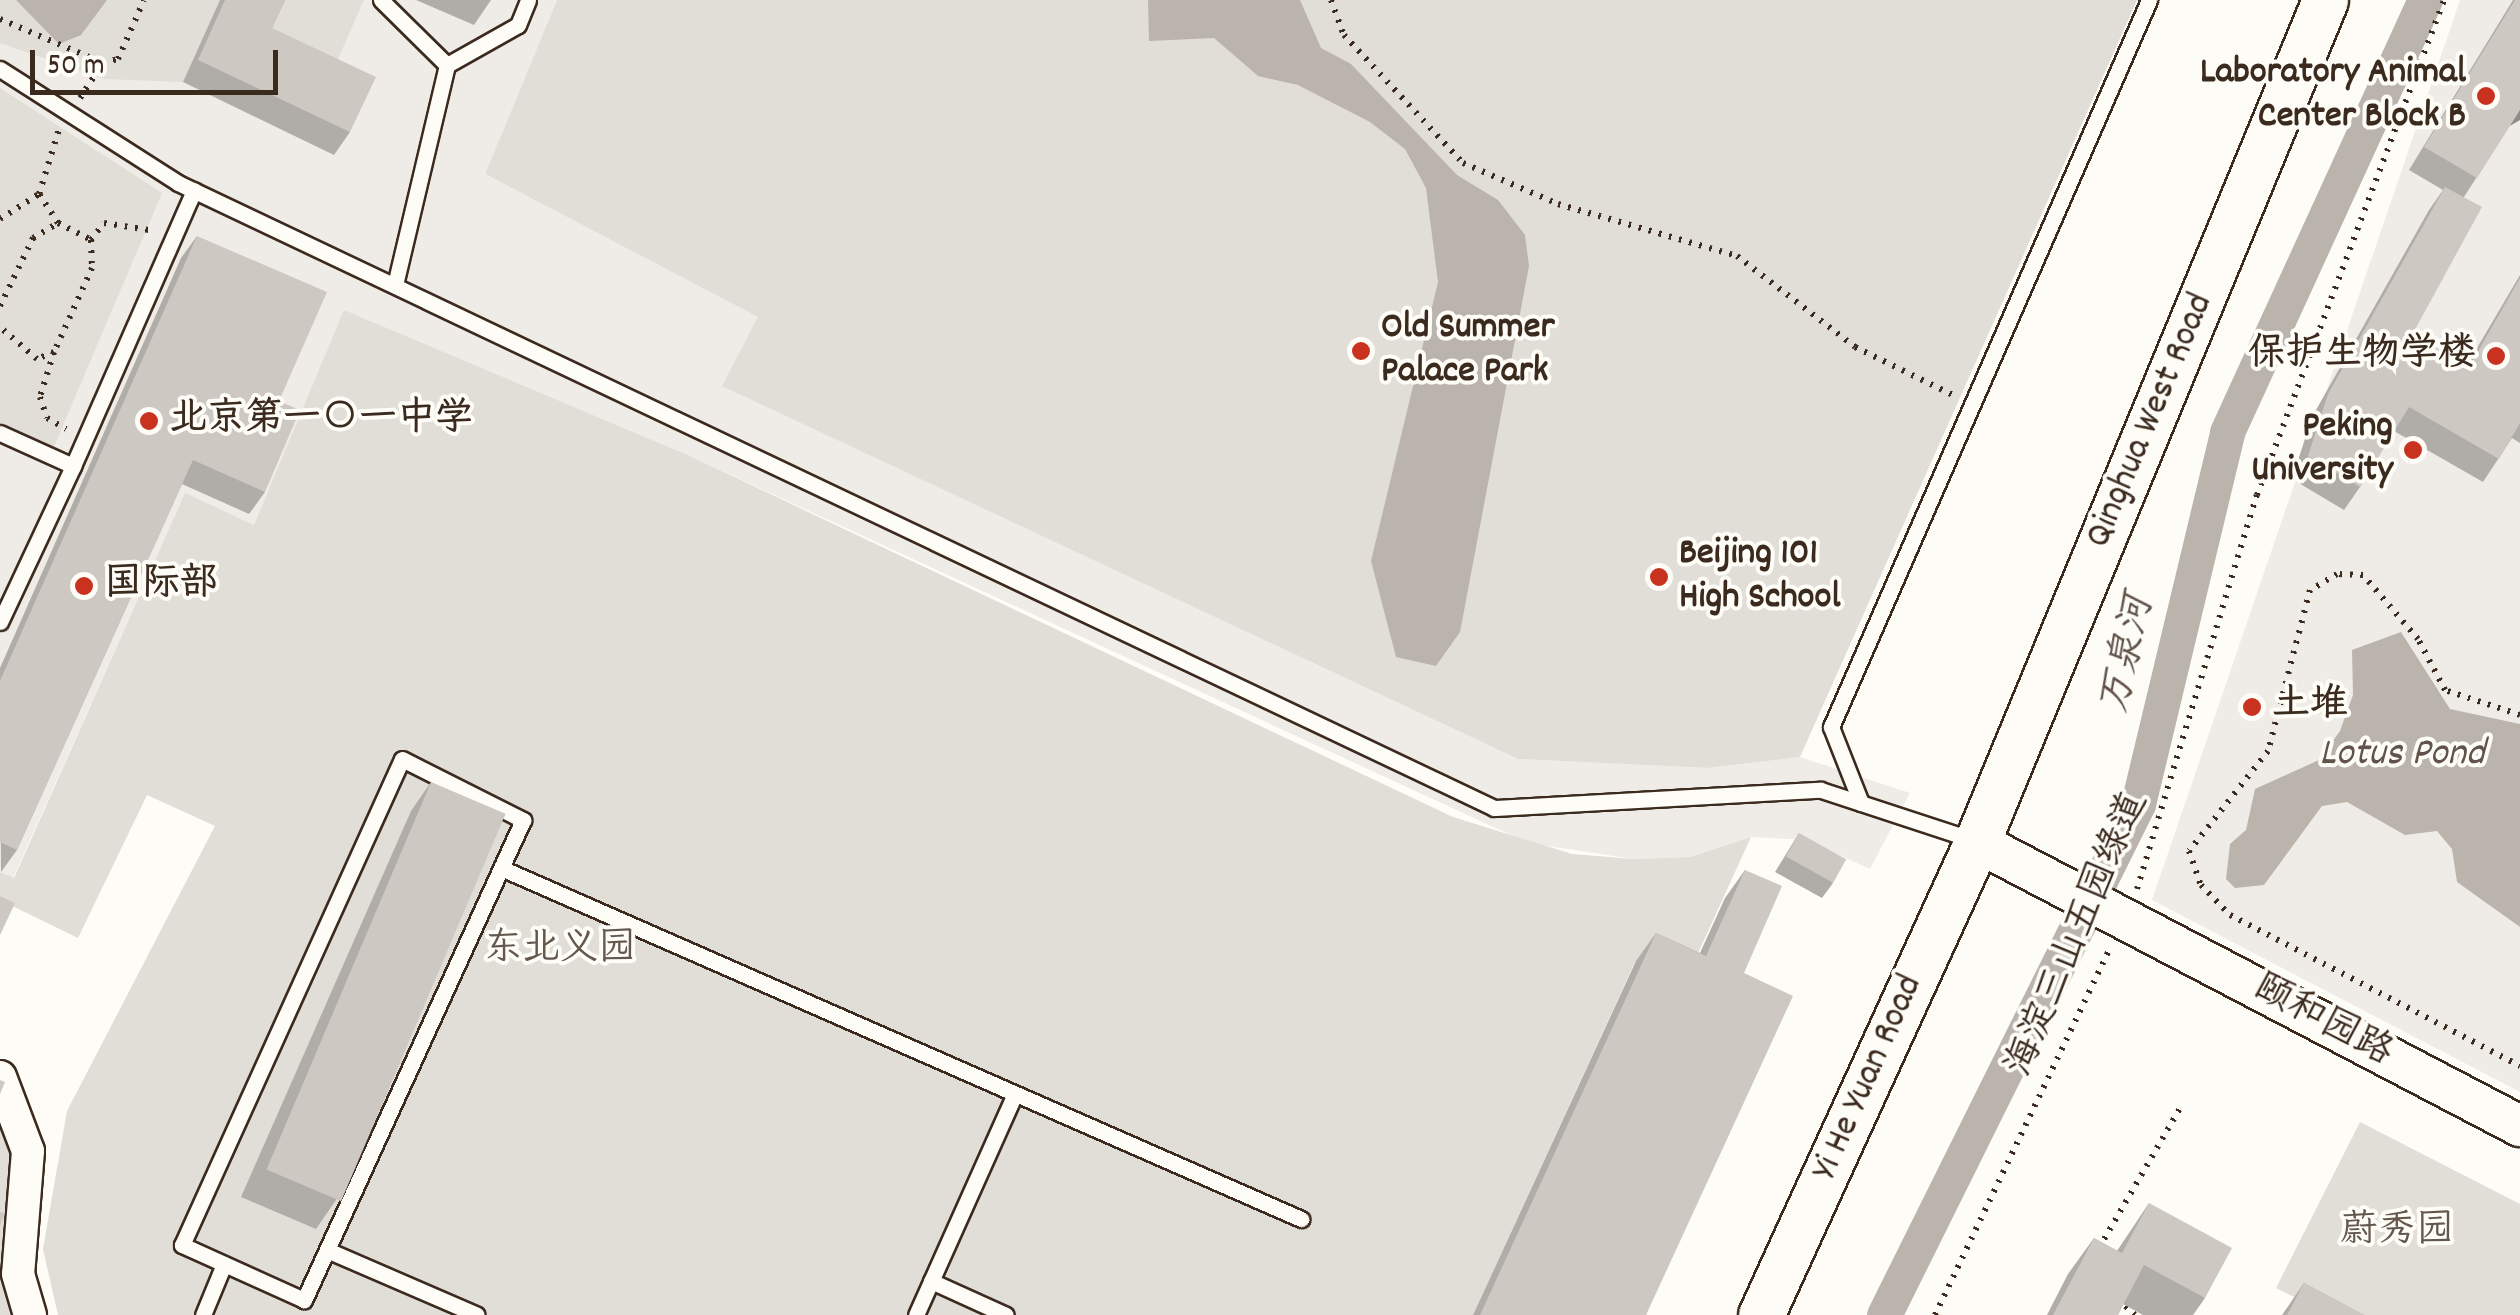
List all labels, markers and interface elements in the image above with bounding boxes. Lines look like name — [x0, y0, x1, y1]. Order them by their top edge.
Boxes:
scale bar — [35, 30, 282, 92]
text: 50 m — [47, 46, 105, 89]
place label: Laboratory Animal Center Block B — [2200, 51, 2466, 140]
marker: Laboratory Animal Center Block B — [2475, 85, 2497, 107]
street label: Qinghua West Road — [2077, 287, 2225, 555]
place label: Old Summer Palace Park — [1381, 306, 1555, 396]
place label: 保护生物学楼 — [2248, 333, 2476, 379]
marker: Old Summer Palace Park — [1350, 340, 1372, 362]
marker: 保护生物学楼 — [2485, 345, 2507, 367]
place label: 北京第一〇一中学 — [169, 398, 473, 444]
place label: Peking University — [2251, 405, 2393, 494]
marker: 北京第一〇一中学 — [138, 410, 160, 432]
marker: Peking University — [2402, 439, 2424, 461]
place label: Beijing 101 High School — [1679, 532, 1840, 622]
place label: 国际部 — [104, 563, 218, 609]
marker: Beijing 101 High School — [1648, 566, 1670, 588]
marker: 国际部 — [73, 575, 95, 597]
water label: 万泉河 — [2093, 591, 2167, 719]
place label: 土堆 — [2272, 684, 2348, 730]
marker: 土堆 — [2241, 696, 2263, 718]
water label: Lotus Pond — [2319, 732, 2485, 780]
street label: 海淀三山五园绿道 — [1999, 786, 2159, 1084]
park label: 东北义园 — [484, 928, 636, 974]
street label: 颐和园路 — [2244, 966, 2400, 1078]
street label: Yi He Yuan Road — [1803, 968, 1935, 1188]
park label: 蔚秀园 — [2340, 1210, 2454, 1256]

